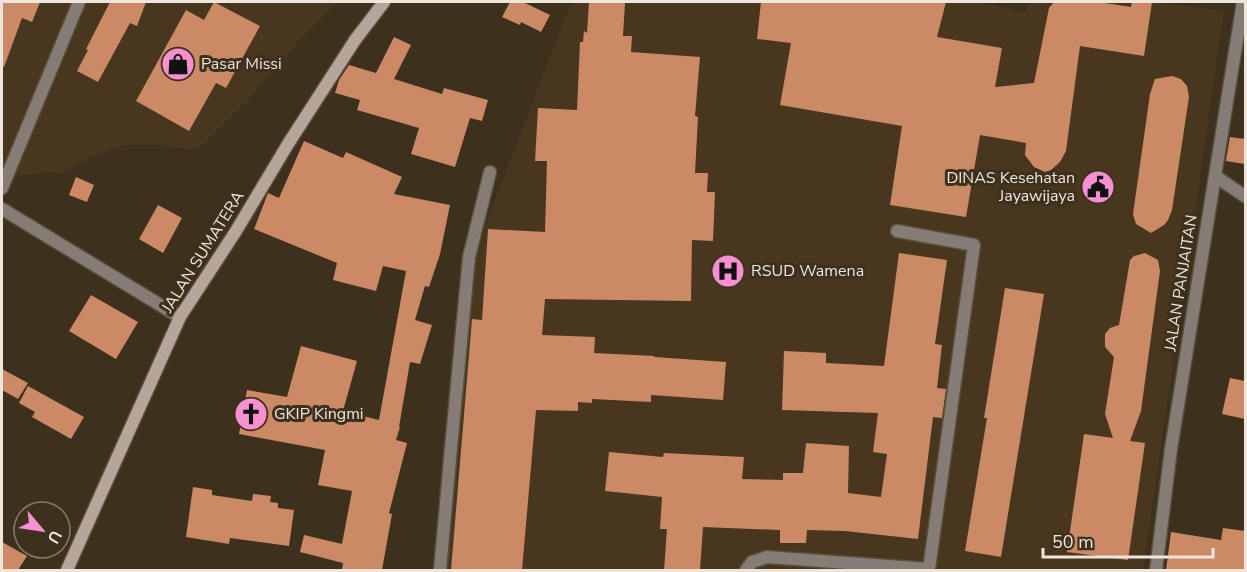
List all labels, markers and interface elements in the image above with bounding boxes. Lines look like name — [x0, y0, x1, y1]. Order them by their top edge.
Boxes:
shop icon: Pasar Missi — [160, 46, 196, 82]
place label: Pasar Missi — [201, 53, 282, 75]
place label: DINAS Kesehatan Jayawijaya — [946, 167, 1075, 207]
public building icon: DINAS Kesehatan Jayawijaya — [1080, 169, 1116, 205]
street label: JALAN SUMATERA — [156, 187, 249, 318]
street label: JALAN PANJAITAN — [1159, 213, 1203, 354]
hospital icon: RSUD Wamena — [710, 253, 746, 289]
place label: RSUD Wamena — [751, 260, 864, 282]
church icon: GKIP Kingmi — [233, 396, 269, 432]
place label: GKIP Kingmi — [274, 403, 364, 425]
north arrow — [12, 500, 72, 560]
scale bar — [1043, 521, 1212, 559]
text: U — [42, 526, 67, 547]
text: 50 m — [1052, 530, 1094, 554]

